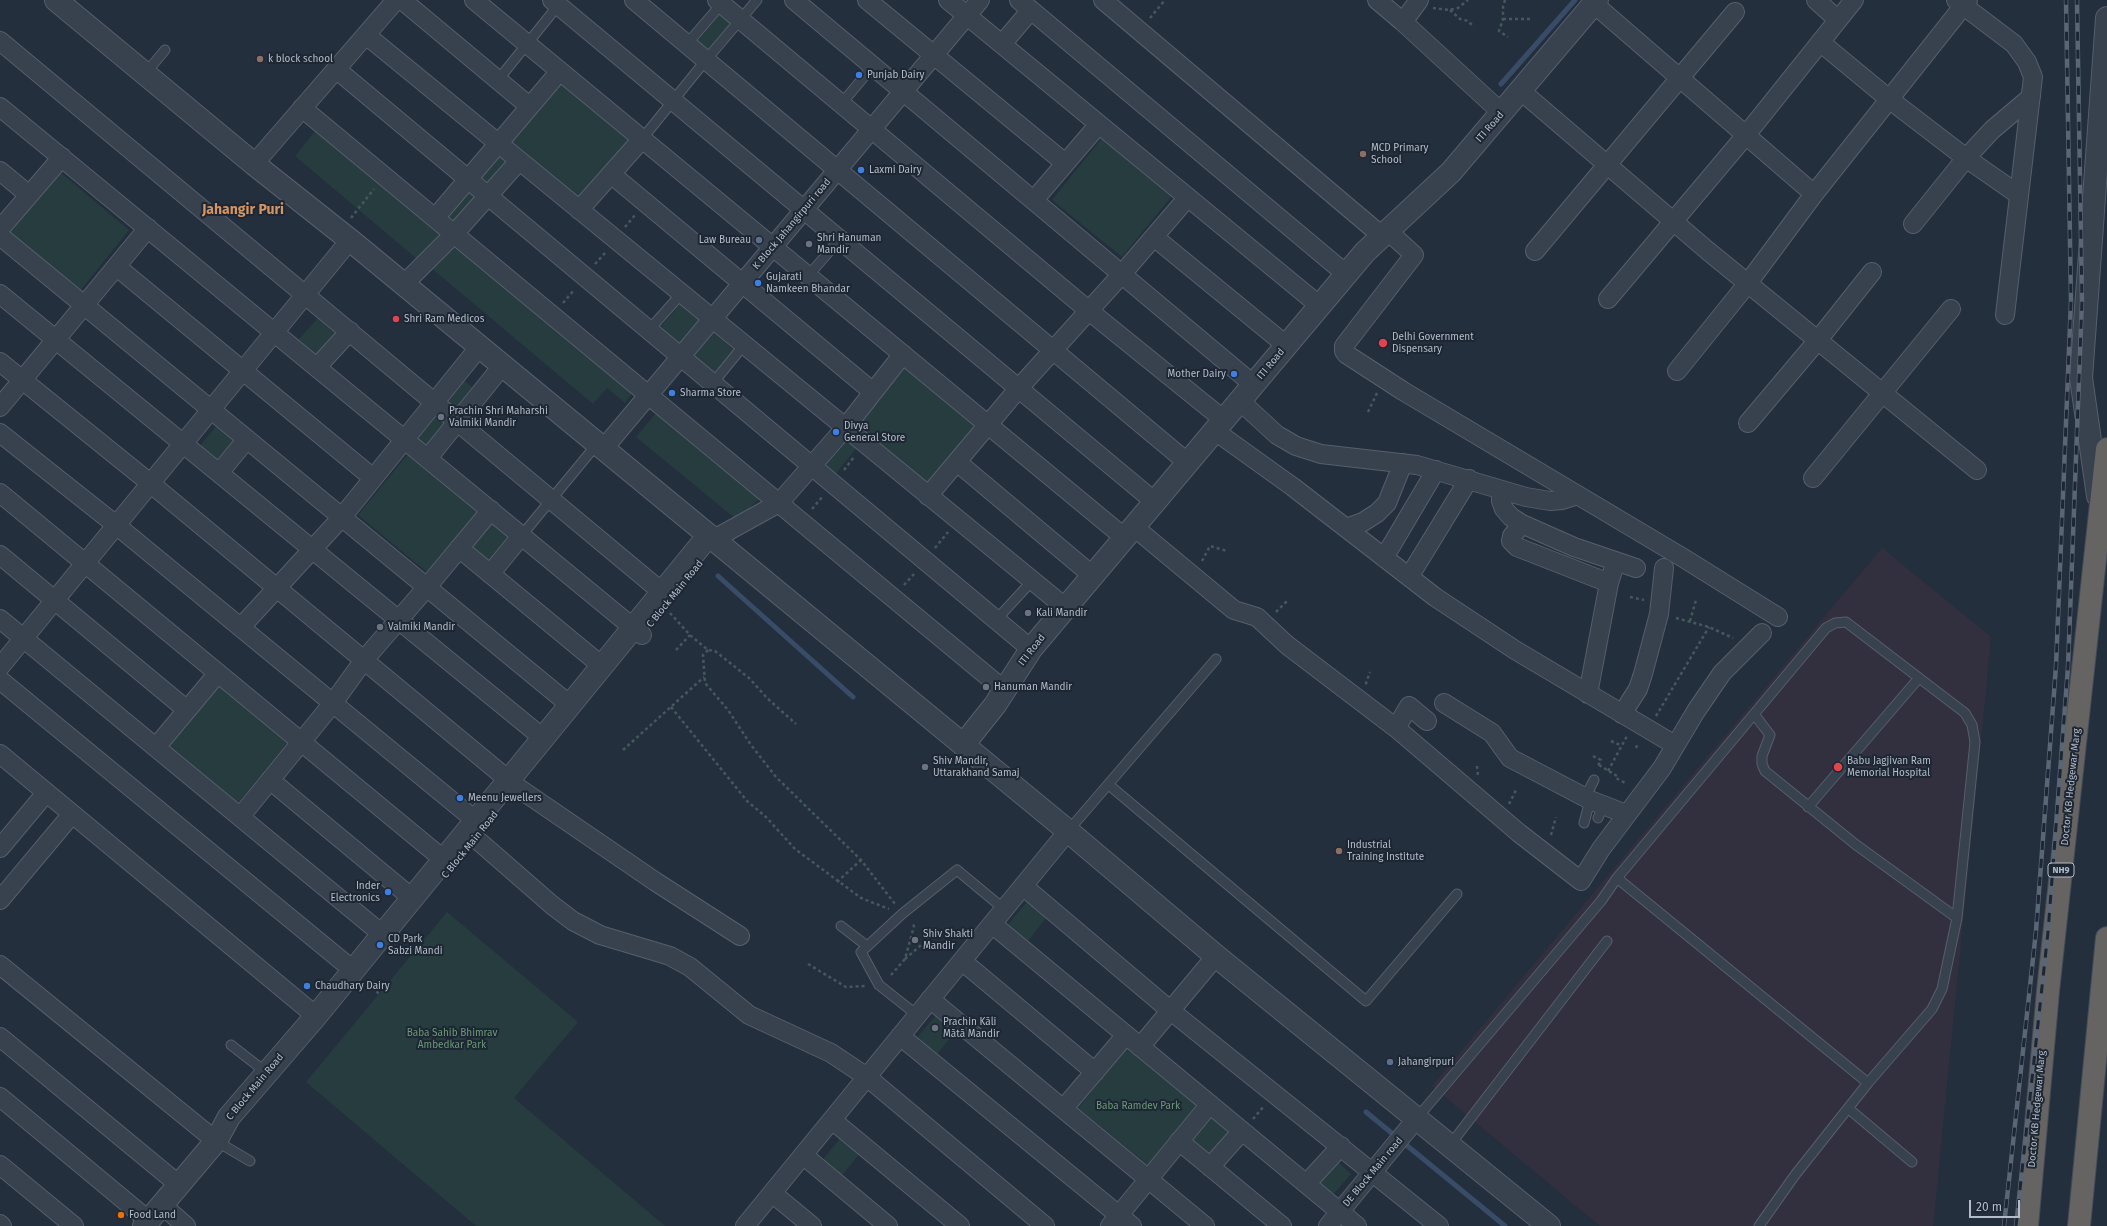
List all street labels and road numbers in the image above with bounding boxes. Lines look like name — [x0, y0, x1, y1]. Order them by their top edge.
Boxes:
street label: ITI Road — [1473, 109, 1507, 145]
street label: K Block Jahangirpuri road — [750, 176, 834, 272]
street label: ITI Road — [1255, 346, 1287, 382]
street label: C Block Main Road — [644, 558, 706, 630]
street label: ITI Road — [1016, 632, 1048, 668]
street label: Doctor KB Hedgewar Marg — [2059, 728, 2083, 846]
street label: C Block Main Road — [439, 809, 501, 881]
road number: NH9 — [2048, 863, 2074, 877]
street label: Doctor KB Hedgewar Marg — [2026, 1050, 2048, 1168]
street label: C Block Main Road — [224, 1051, 286, 1123]
street label: DE Block Main road — [1340, 1135, 1406, 1209]

